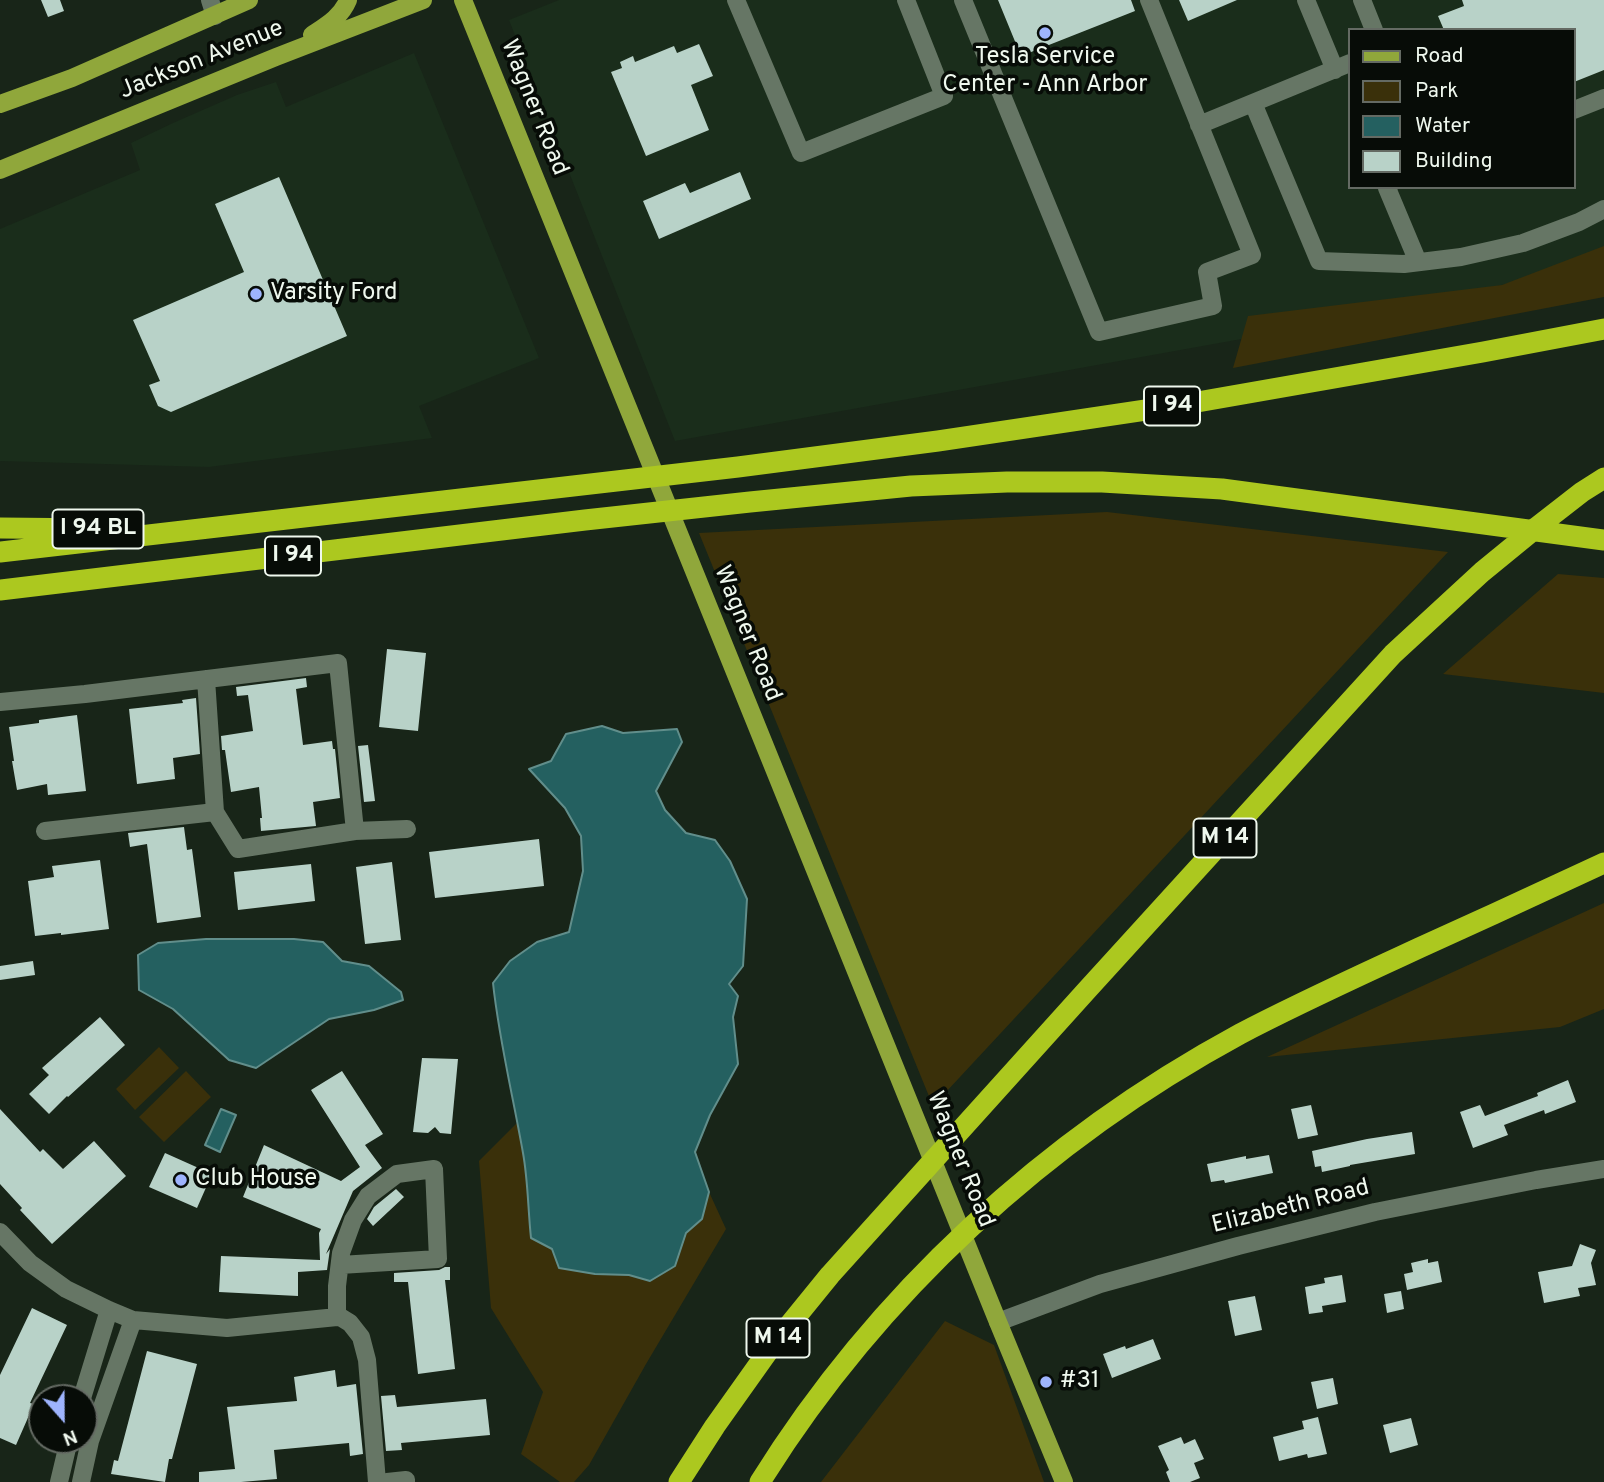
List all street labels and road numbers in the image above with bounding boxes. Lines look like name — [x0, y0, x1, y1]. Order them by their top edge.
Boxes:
street label: Jackson Avenue — [116, 15, 288, 107]
street label: Wagner Road — [493, 36, 573, 180]
road number: I 94 — [1144, 386, 1200, 426]
road number: I 94 BL — [52, 509, 144, 548]
road number: I 94 — [265, 536, 321, 576]
street label: Wagner Road — [706, 562, 786, 706]
road number: M 14 — [1194, 818, 1256, 858]
street label: Wagner Road — [919, 1088, 999, 1232]
street label: Elizabeth Road — [1209, 1175, 1373, 1241]
road number: M 14 — [746, 1318, 810, 1358]

